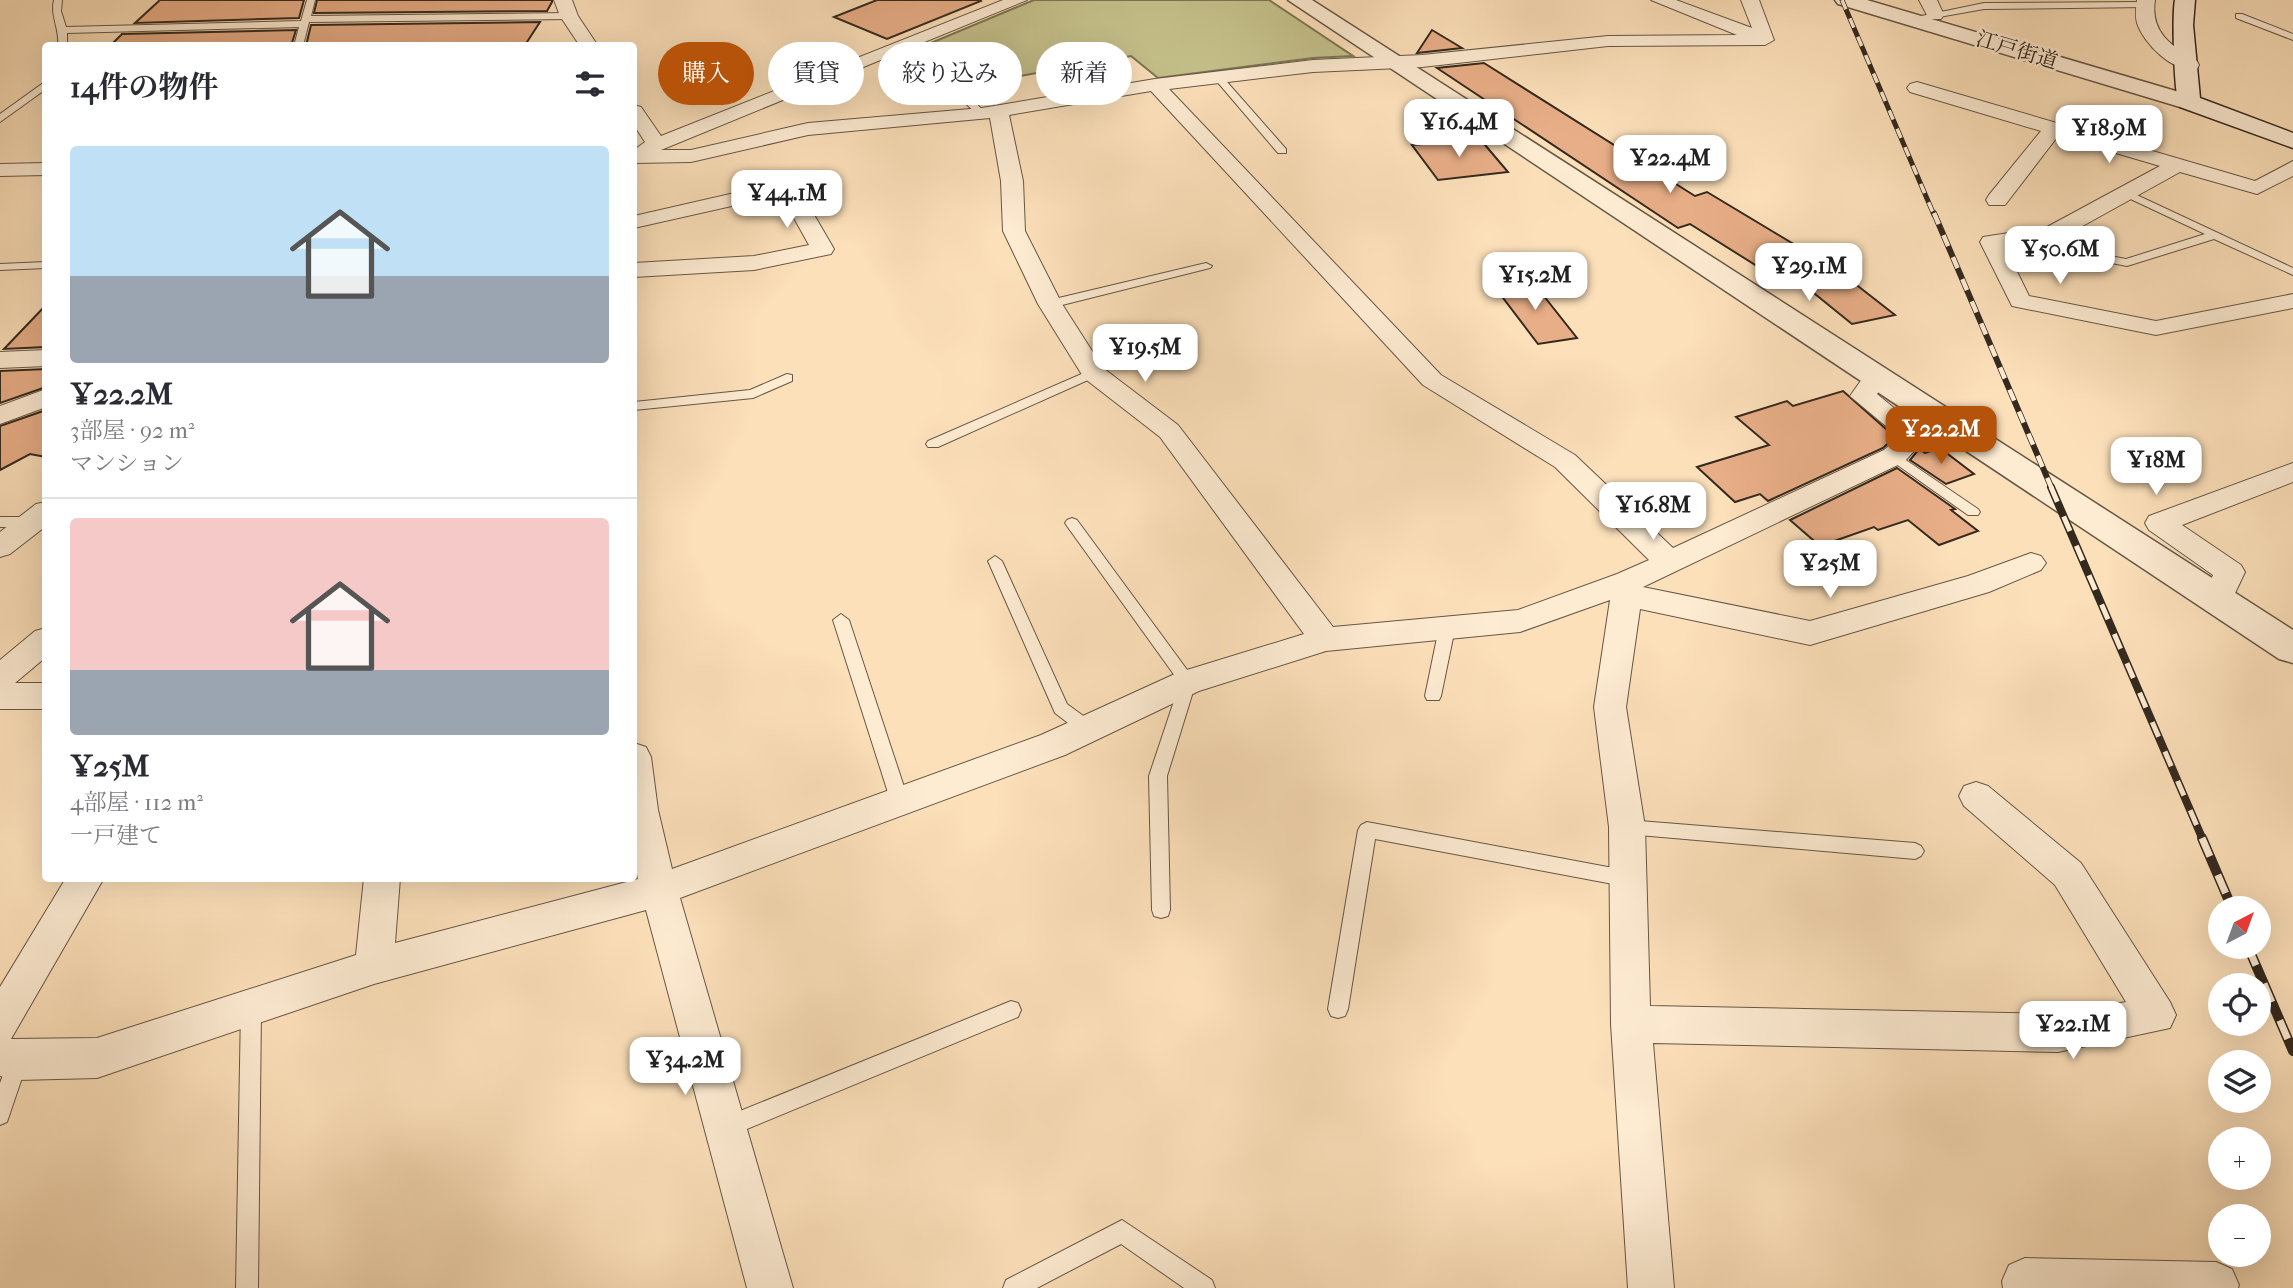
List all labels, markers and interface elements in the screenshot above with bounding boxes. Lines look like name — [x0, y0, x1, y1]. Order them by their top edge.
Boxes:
street label: 江戸街道 — [1973, 26, 2061, 74]
chip: 購入 — [658, 42, 754, 105]
chip: 賃貸 — [768, 42, 864, 105]
chip: 絞り込み — [878, 42, 1022, 105]
chip: 新着 — [1036, 42, 1132, 105]
icon: filters — [571, 65, 609, 103]
text: 14件の物件 — [70, 70, 218, 105]
pin: ¥16.4M — [1402, 100, 1516, 159]
pin: ¥18.9M — [2052, 106, 2166, 165]
text: ¥16.4M — [1420, 108, 1498, 135]
text: ¥18.9M — [2072, 114, 2146, 141]
pin: ¥22.4M — [1613, 136, 1727, 195]
text: ¥22.4M — [1629, 144, 1711, 171]
pin: ¥44.1M — [730, 170, 844, 230]
text: ¥44.1M — [747, 179, 827, 206]
icon: home — [277, 191, 403, 317]
pin: ¥50.6M — [2003, 226, 2117, 286]
text: ¥50.6M — [2021, 235, 2099, 262]
pin: ¥29.1M — [1752, 244, 1866, 303]
pin: ¥15.2M — [1478, 252, 1592, 312]
text: ¥29.1M — [1771, 252, 1847, 279]
text: ¥15.2M — [1498, 261, 1572, 288]
pin: ¥19.5M — [1088, 324, 1202, 384]
text: ¥19.5M — [1109, 333, 1181, 360]
text: ¥22.2M — [70, 377, 173, 412]
pin: ¥22.2M — [1884, 406, 1998, 466]
text: ¥22.2M — [1902, 415, 1980, 442]
text: 3部屋 · 92 m² — [70, 417, 194, 444]
pin: ¥18M — [2115, 438, 2197, 497]
text: ¥18M — [2127, 446, 2185, 473]
text: マンション — [70, 450, 184, 477]
pin: ¥16.8M — [1596, 482, 1710, 542]
text: ¥16.8M — [1615, 491, 1691, 518]
pin: ¥25M — [1789, 540, 1871, 600]
text: ¥25M — [1800, 549, 1860, 576]
icon: home — [277, 563, 403, 689]
text: ¥25M — [70, 749, 149, 784]
text: 4部屋 · 112 m² — [70, 789, 203, 816]
text: 一戸建て — [70, 822, 162, 849]
north arrow — [2208, 896, 2272, 959]
map controls — [2208, 896, 2271, 1267]
button: locate — [2208, 973, 2271, 1036]
pin: ¥22.1M — [2016, 1002, 2130, 1061]
text: ¥22.1M — [2035, 1010, 2111, 1037]
pin: ¥34.2M — [628, 1038, 742, 1097]
text: ¥34.2M — [646, 1046, 724, 1073]
button: layers — [2208, 1050, 2271, 1113]
button: + — [2208, 1127, 2271, 1190]
button: − — [2208, 1204, 2271, 1267]

